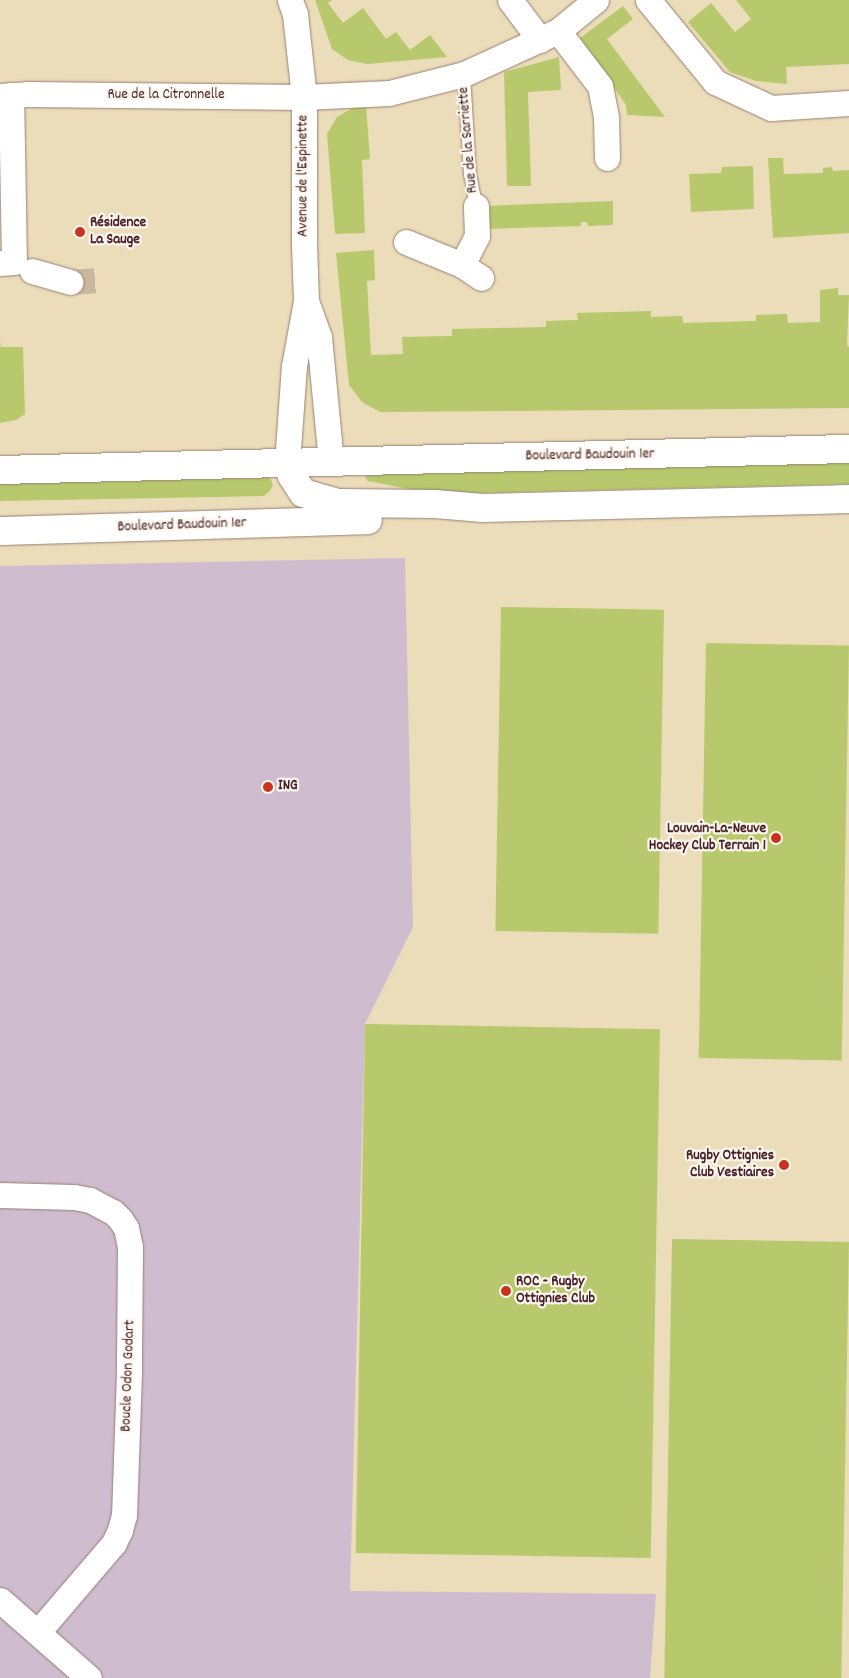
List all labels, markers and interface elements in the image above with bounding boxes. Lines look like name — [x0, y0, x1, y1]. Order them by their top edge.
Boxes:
street label: Rue de la Sarriette — [455, 86, 483, 194]
street label: Rue de la Citronnelle — [107, 87, 225, 105]
street label: Avenue de l'Espinette — [295, 115, 313, 237]
place label: Résidence La Sauge — [90, 214, 146, 249]
marker: Résidence La Sauge — [74, 226, 86, 238]
street label: Boulevard Baudouin 1er — [525, 446, 655, 466]
street label: Boulevard Baudouin 1er — [117, 515, 247, 537]
place label: ING — [278, 778, 298, 796]
marker: ING — [262, 781, 274, 793]
place label: Louvain-La-Neuve Hockey Club Terrain 1 — [649, 820, 766, 855]
marker: Louvain-La-Neuve Hockey Club Terrain 1 — [770, 832, 782, 844]
place label: Rugby Ottignies Club Vestiaires — [686, 1147, 774, 1182]
marker: Rugby Ottignies Club Vestiaires — [778, 1159, 790, 1171]
place label: ROC - Rugby Ottignies Club — [516, 1273, 595, 1308]
marker: ROC - Rugby Ottignies Club — [500, 1285, 512, 1297]
street label: Boucle Odon Godart — [118, 1320, 140, 1432]

